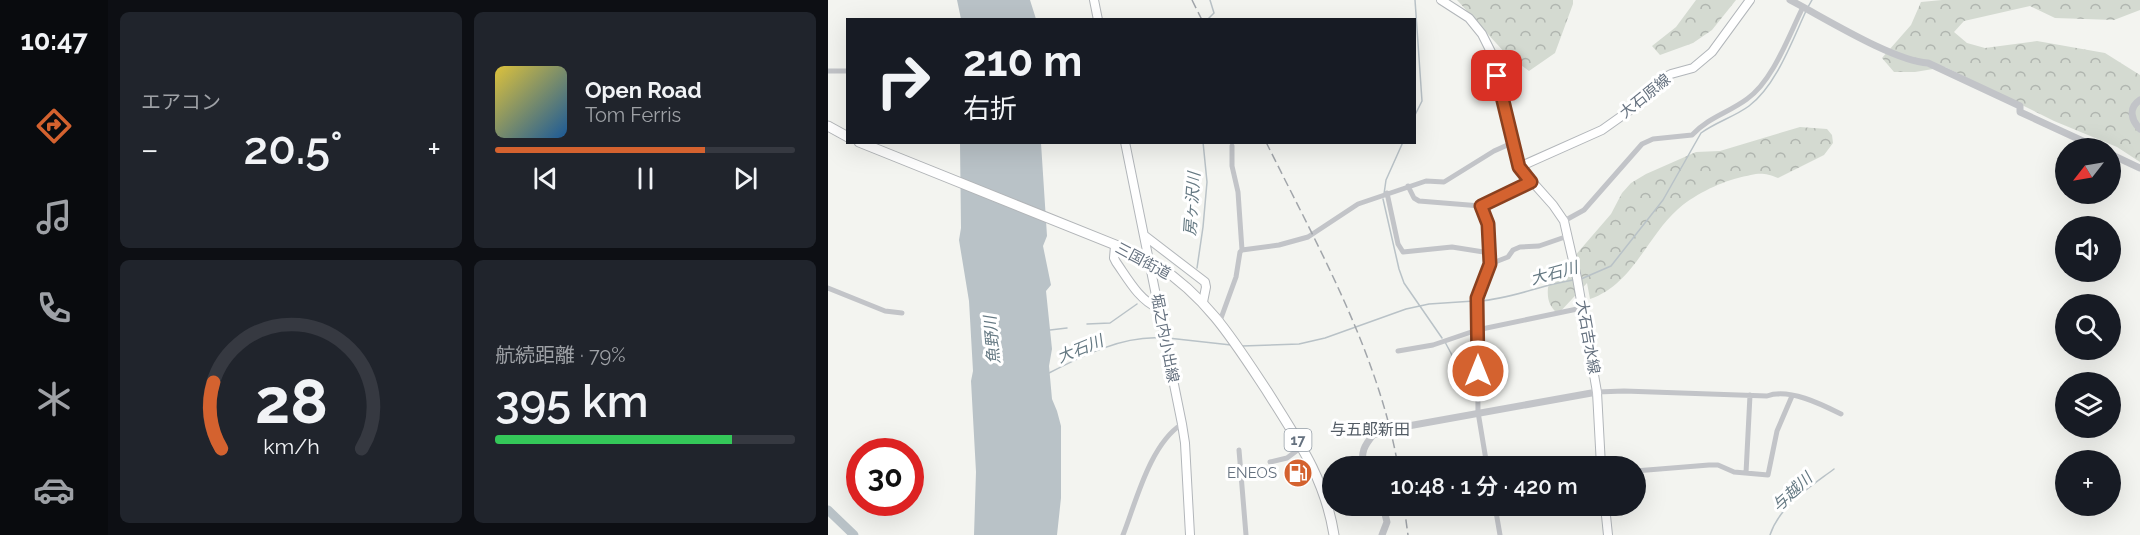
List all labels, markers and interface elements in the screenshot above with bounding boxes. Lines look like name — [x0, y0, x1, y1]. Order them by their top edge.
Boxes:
text: 10:47 — [20, 25, 88, 56]
text: 210 m — [963, 37, 1082, 86]
icon: right — [864, 42, 942, 120]
pin — [1471, 50, 1522, 101]
icon: arrive — [1480, 59, 1513, 92]
street label: 大石原線 — [1616, 70, 1674, 122]
text: Open Road — [585, 77, 702, 103]
text: エアコン — [141, 90, 221, 114]
text: 右折 — [963, 93, 1017, 124]
text: Tom Ferris — [585, 103, 681, 127]
icon: directions — [33, 105, 75, 147]
text: 20.5° — [243, 122, 343, 175]
text: − — [141, 130, 159, 169]
text: + — [427, 130, 441, 169]
north arrow — [2055, 138, 2121, 204]
map controls — [2055, 138, 2121, 516]
icon: previous — [529, 162, 562, 195]
icon: pause — [629, 162, 662, 195]
icon: next — [729, 162, 762, 195]
water label: 房ヶ沢川 — [1180, 169, 1204, 237]
icon: music — [33, 196, 75, 238]
button: sound — [2055, 216, 2121, 282]
street label: 三国街道 — [1112, 239, 1174, 283]
water label: 大石川 — [1528, 257, 1582, 288]
icon: phone — [33, 287, 75, 329]
street label: 堀之内小出線 — [1148, 292, 1182, 384]
button: search — [2055, 294, 2121, 360]
street label: 大石吉水線 — [1573, 298, 1603, 376]
water label: 魚野川 — [980, 313, 1004, 365]
water label: 大石川 — [1054, 330, 1108, 367]
position arrow — [1446, 339, 1510, 403]
text: 航続距離 · 79% — [495, 343, 626, 367]
text: 28 — [255, 364, 327, 438]
button: layers — [2055, 372, 2121, 438]
text: 395 km — [495, 375, 649, 428]
icon: climate — [33, 378, 75, 420]
district label: 与五郎新田 — [1330, 420, 1410, 439]
road number: 17 — [1284, 429, 1312, 451]
text: km/h — [263, 434, 319, 459]
speed limit sign: 30 — [846, 438, 924, 516]
button: + — [2055, 450, 2121, 516]
fuel station icon: ENEOS — [1282, 457, 1314, 489]
place label: ENEOS — [1227, 464, 1277, 482]
water label: 与越川 — [1768, 467, 1817, 515]
icon: car — [33, 469, 75, 511]
text: 10:48 · 1 分 · 420 m — [1390, 473, 1578, 499]

